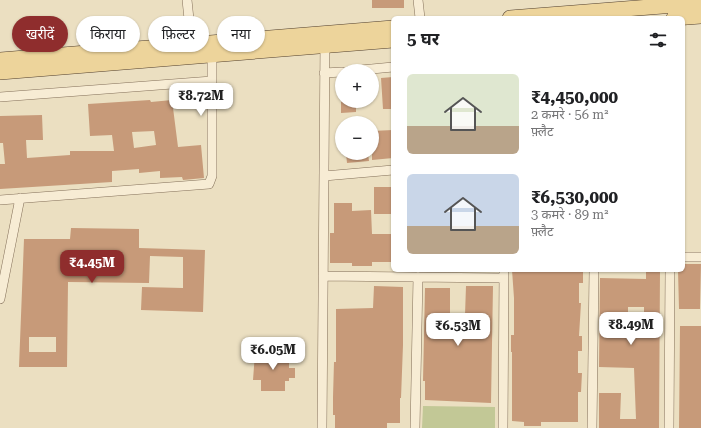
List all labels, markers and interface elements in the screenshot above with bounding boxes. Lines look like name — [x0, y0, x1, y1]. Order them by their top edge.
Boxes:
chip: खरीदें — [12, 16, 68, 52]
chip: किराया — [76, 16, 140, 52]
chip: फ़िल्टर — [148, 16, 209, 52]
chip: नया — [217, 16, 265, 52]
text: 5 घर — [407, 29, 439, 49]
icon: filters — [647, 29, 669, 51]
map controls — [335, 64, 379, 160]
button: + — [335, 64, 379, 108]
pin: ₹8.72M — [168, 83, 234, 117]
text: ₹4,450,000 — [531, 87, 618, 107]
text: ₹8.72M — [178, 88, 224, 103]
icon: home — [439, 90, 487, 138]
text: 2 कमरे · 56 m² — [531, 107, 608, 122]
button: − — [335, 116, 379, 160]
text: फ़्लैट — [531, 124, 554, 139]
text: ₹6,530,000 — [531, 187, 618, 207]
icon: home — [439, 190, 487, 238]
text: 3 कमरे · 89 m² — [531, 207, 608, 222]
text: फ़्लैट — [531, 224, 554, 239]
pin: ₹4.45M — [59, 250, 125, 284]
text: ₹4.45M — [69, 255, 115, 270]
pin: ₹8.49M — [598, 312, 664, 346]
pin: ₹6.53M — [425, 313, 491, 347]
text: ₹8.49M — [608, 317, 654, 332]
text: ₹6.53M — [435, 318, 481, 333]
pin: ₹6.05M — [240, 337, 306, 371]
text: ₹6.05M — [250, 342, 296, 357]

